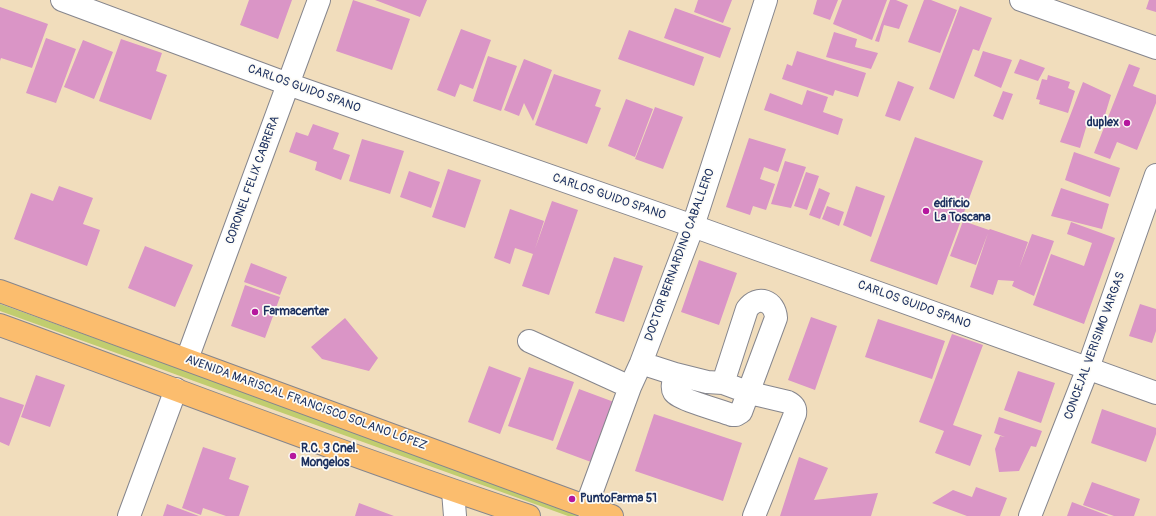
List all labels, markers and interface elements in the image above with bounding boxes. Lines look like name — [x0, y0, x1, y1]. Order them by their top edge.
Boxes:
street label: CARLOS GUIDO SPANO — [246, 62, 362, 116]
street label: CORONEL FELIX CABRERA — [223, 114, 283, 246]
place label: duplex — [1087, 116, 1119, 130]
marker: duplex — [1122, 118, 1132, 128]
street label: DOCTOR BERNARDINO CABALLERO — [642, 167, 718, 343]
street label: CARLOS GUIDO SPANO — [550, 171, 668, 223]
place label: edificio La Toscana — [934, 197, 991, 225]
marker: edificio La Toscana — [921, 206, 931, 216]
street label: CONCEJAL VERISIMO VARGAS — [1062, 270, 1128, 422]
street label: CARLOS GUIDO SPANO — [856, 278, 972, 332]
place label: Farmacenter — [263, 305, 329, 319]
marker: Farmacenter — [250, 307, 260, 317]
street label: AVENIDA MARISCAL FRANCISCO SOLANO LÓPEZ — [183, 352, 429, 454]
place label: R.C. 3 Cnel. Mongelos — [301, 442, 358, 470]
marker: R.C. 3 Cnel. Mongelos — [288, 451, 298, 461]
place label: PuntoFarma 51 — [580, 492, 657, 506]
marker: PuntoFarma 51 — [567, 494, 577, 504]

